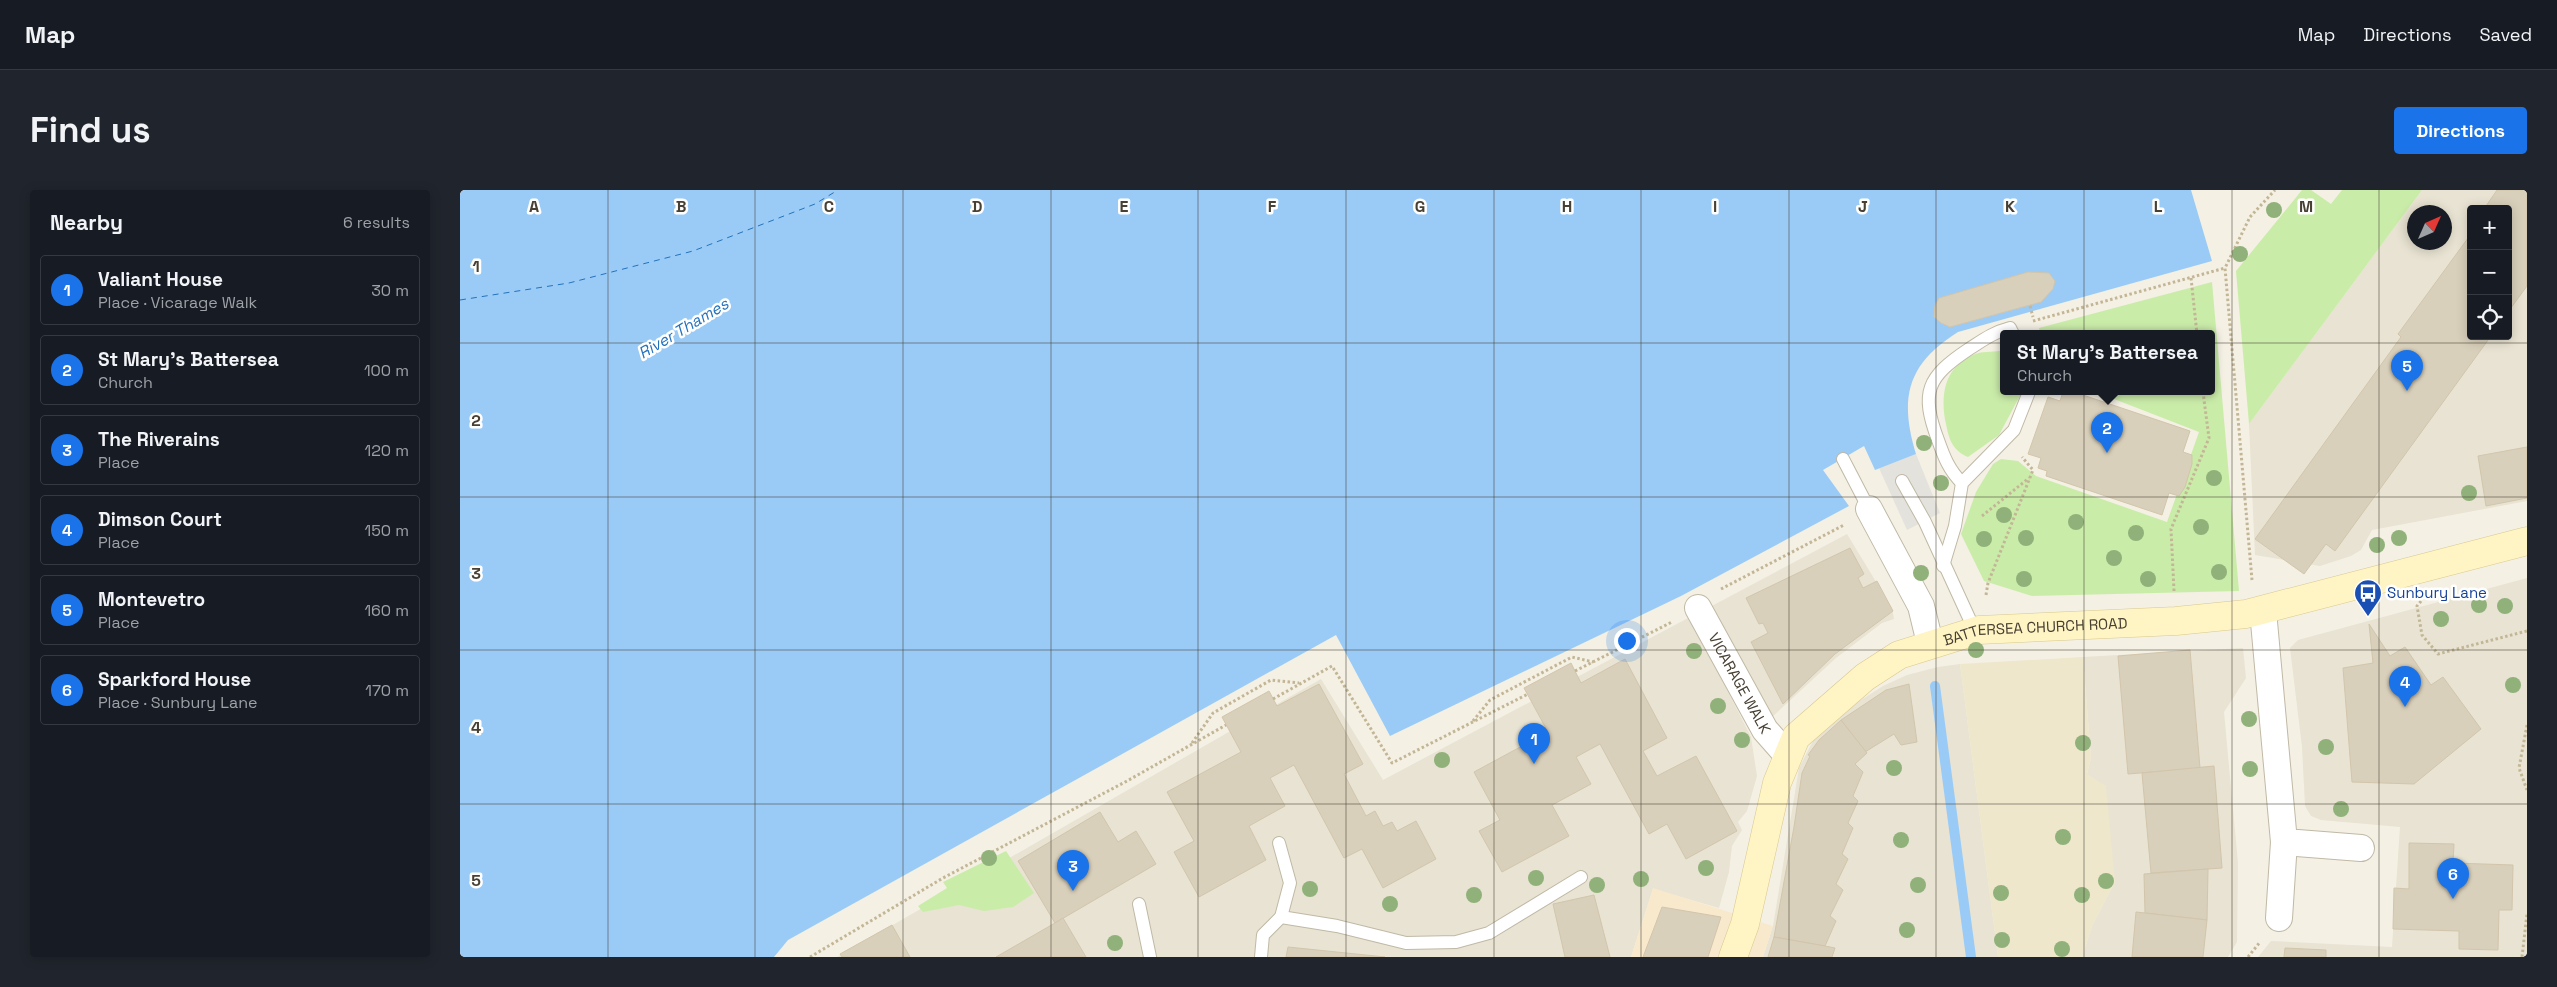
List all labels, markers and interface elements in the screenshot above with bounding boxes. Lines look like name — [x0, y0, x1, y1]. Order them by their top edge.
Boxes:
text: Map — [25, 19, 75, 50]
text: Map — [2298, 23, 2335, 46]
text: Directions — [2363, 23, 2452, 46]
text: Saved — [2480, 23, 2532, 46]
button: Directions — [2394, 107, 2527, 154]
text: Find us — [30, 108, 151, 152]
text: A — [529, 196, 539, 217]
text: B — [676, 196, 686, 217]
text: C — [824, 196, 834, 217]
text: D — [972, 196, 982, 217]
text: E — [1120, 196, 1129, 217]
text: F — [1268, 196, 1277, 217]
text: G — [1415, 196, 1425, 217]
text: H — [1562, 196, 1572, 217]
text: I — [1713, 196, 1717, 217]
text: J — [1858, 196, 1868, 217]
text: K — [2005, 196, 2015, 217]
text: L — [2154, 196, 2163, 217]
text: M — [2299, 196, 2313, 217]
north arrow — [2407, 205, 2452, 250]
map controls — [2467, 205, 2512, 340]
button: + — [2467, 205, 2512, 250]
text: Nearby — [50, 209, 123, 236]
text: 6 results — [343, 212, 410, 233]
button: − — [2467, 250, 2512, 295]
text: 1 — [472, 256, 480, 277]
text: Valiant House — [98, 267, 223, 292]
text: 1 — [63, 280, 71, 301]
text: 30 m — [371, 280, 409, 301]
text: Place · Vicarage Walk — [98, 292, 257, 313]
water label: River Thames — [634, 293, 733, 364]
button: locate — [2467, 295, 2512, 340]
popup — [2000, 330, 2215, 395]
text: St Mary's Battersea — [2017, 340, 2198, 365]
text: St Mary's Battersea — [98, 347, 279, 372]
pin: 5 — [2391, 350, 2423, 391]
text: 2 — [62, 360, 72, 381]
text: 100 m — [364, 360, 409, 381]
text: Church — [2017, 365, 2072, 386]
text: Church — [98, 372, 153, 393]
text: 2 — [471, 410, 481, 431]
pin: 2 — [2091, 412, 2123, 453]
text: The Riverains — [98, 427, 220, 452]
text: 3 — [62, 440, 72, 461]
text: 120 m — [365, 440, 409, 461]
text: Place — [98, 452, 140, 473]
text: Dimson Court — [98, 507, 222, 532]
text: 4 — [62, 520, 72, 541]
text: 150 m — [365, 520, 409, 541]
text: Place — [98, 532, 140, 553]
text: 3 — [471, 563, 481, 584]
bus stop icon: Sunbury Lane — [2353, 578, 2383, 617]
place label: Sunbury Lane — [2387, 583, 2487, 602]
text: Montevetro — [98, 587, 205, 612]
text: 5 — [62, 600, 72, 621]
text: 160 m — [364, 600, 409, 621]
text: Place — [98, 612, 140, 633]
street label: BATTERSEA CHURCH ROAD — [1941, 613, 2128, 650]
your location — [1614, 628, 1640, 654]
street label: VICARAGE WALK — [1704, 629, 1775, 737]
pin: 4 — [2389, 666, 2421, 707]
text: Sparkford House — [98, 667, 251, 692]
text: 6 — [62, 680, 72, 701]
text: 170 m — [365, 680, 409, 701]
text: Place · Sunbury Lane — [98, 692, 257, 713]
text: 4 — [471, 717, 481, 738]
pin: 1 — [1518, 723, 1550, 764]
pin: 3 — [1057, 850, 1089, 891]
pin: 6 — [2437, 858, 2469, 899]
text: 5 — [471, 870, 481, 891]

